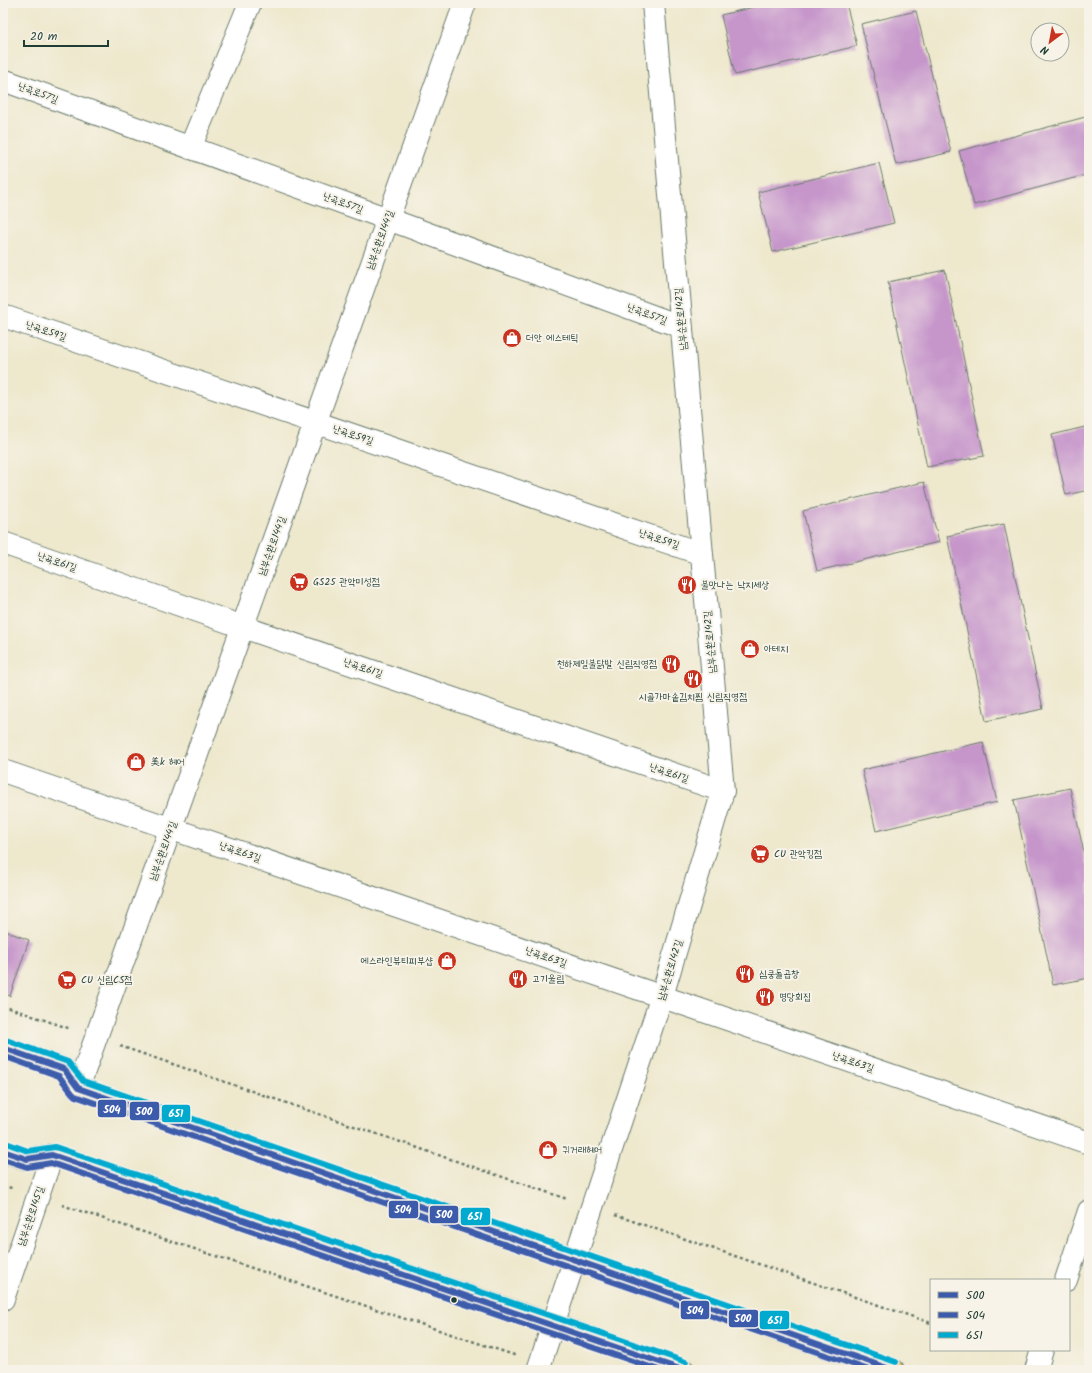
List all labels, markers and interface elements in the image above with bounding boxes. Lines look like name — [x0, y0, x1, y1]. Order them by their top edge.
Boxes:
scale bar — [24, 22, 108, 48]
north arrow — [1030, 22, 1070, 62]
text: 20 m — [30, 27, 58, 46]
text: N — [1037, 40, 1053, 59]
street label: 난곡로57길 — [15, 78, 61, 108]
street label: 난곡로57길 — [320, 188, 366, 218]
street label: 남부순환로144길 — [362, 208, 398, 272]
street label: 남부순환로142길 — [670, 287, 692, 351]
street label: 난곡로57길 — [624, 299, 670, 329]
street label: 난곡로59길 — [23, 317, 69, 345]
shop icon: 더안 에스테틱 — [501, 327, 523, 349]
place label: 더안 에스테틱 — [526, 330, 578, 346]
street label: 난곡로59길 — [330, 421, 376, 449]
street label: 남부순환로144길 — [254, 514, 290, 578]
street label: 난곡로59길 — [636, 525, 682, 553]
street label: 난곡로61길 — [35, 548, 79, 576]
supermarket icon: GS25 관악미성점 — [288, 571, 310, 593]
place label: GS25 관악미성점 — [313, 574, 380, 590]
restaurant icon: 불맛나는 낙지세상 — [676, 574, 698, 596]
place label: 불맛나는 낙지세상 — [701, 577, 769, 593]
street label: 남부순환로142길 — [699, 610, 721, 674]
shop icon: 아테지 — [739, 638, 761, 660]
place label: 아테지 — [764, 641, 788, 657]
restaurant icon: 천하제일불닭발 신림직영점 — [660, 653, 682, 675]
street label: 난곡로61길 — [341, 654, 385, 682]
place label: 천하제일불닭발 신림직영점 — [556, 656, 657, 672]
restaurant icon: 시골가마솥김치찜 신림직영점 — [682, 668, 704, 690]
place label: 시골가마솥김치찜 신림직영점 — [639, 689, 747, 705]
shop icon: 美k 헤어 — [125, 751, 147, 773]
place label: 美k 헤어 — [150, 754, 185, 770]
street label: 난곡로61길 — [647, 759, 691, 787]
street label: 남부순환로144길 — [145, 819, 181, 883]
street label: 난곡로63길 — [217, 837, 263, 867]
supermarket icon: CU 관악킹점 — [749, 843, 771, 865]
place label: CU 관악킹점 — [774, 846, 822, 862]
street label: 남부순환로142길 — [653, 938, 687, 1002]
street label: 난곡로63길 — [523, 942, 569, 972]
shop icon: 에스라인뷰티피부샵 — [436, 950, 458, 972]
place label: 에스라인뷰티피부샵 — [361, 953, 433, 969]
restaurant icon: 심쿵돌곱창 — [734, 963, 756, 985]
place label: 심쿵돌곱창 — [759, 966, 799, 982]
restaurant icon: 고기울림 — [507, 968, 529, 990]
supermarket icon: CU 신림CS점 — [56, 969, 78, 991]
place label: 고기울림 — [532, 971, 564, 987]
place label: CU 신림CS점 — [81, 972, 132, 988]
restaurant icon: 명당회집 — [754, 986, 776, 1008]
place label: 명당회집 — [779, 989, 811, 1005]
street label: 난곡로63길 — [830, 1047, 876, 1077]
line badge: 504 — [97, 1099, 127, 1118]
text: 504 — [102, 1101, 121, 1119]
line badge: 500 — [129, 1101, 160, 1121]
text: 500 — [135, 1103, 153, 1121]
line badge: 651 — [161, 1104, 191, 1123]
text: 651 — [169, 1105, 184, 1123]
shop icon: 귀거래헤어 — [537, 1139, 559, 1161]
place label: 귀거래헤어 — [562, 1142, 602, 1158]
street label: 남부순환로145길 — [13, 1184, 49, 1248]
line badge: 504 — [388, 1200, 419, 1219]
text: 504 — [393, 1201, 412, 1219]
line badge: 500 — [429, 1205, 459, 1224]
text: 500 — [435, 1206, 453, 1224]
line badge: 651 — [460, 1207, 491, 1226]
text: 651 — [468, 1208, 483, 1226]
legend — [930, 1279, 1070, 1351]
text: 500 — [966, 1286, 984, 1305]
unlabelled marker — [449, 1295, 459, 1305]
line badge: 504 — [680, 1300, 710, 1320]
text: 504 — [685, 1302, 704, 1320]
text: 504 — [966, 1306, 985, 1325]
line badge: 500 — [728, 1309, 759, 1328]
text: 500 — [734, 1310, 752, 1328]
line badge: 651 — [759, 1310, 790, 1330]
text: 651 — [768, 1312, 783, 1330]
text: 651 — [966, 1326, 983, 1345]

